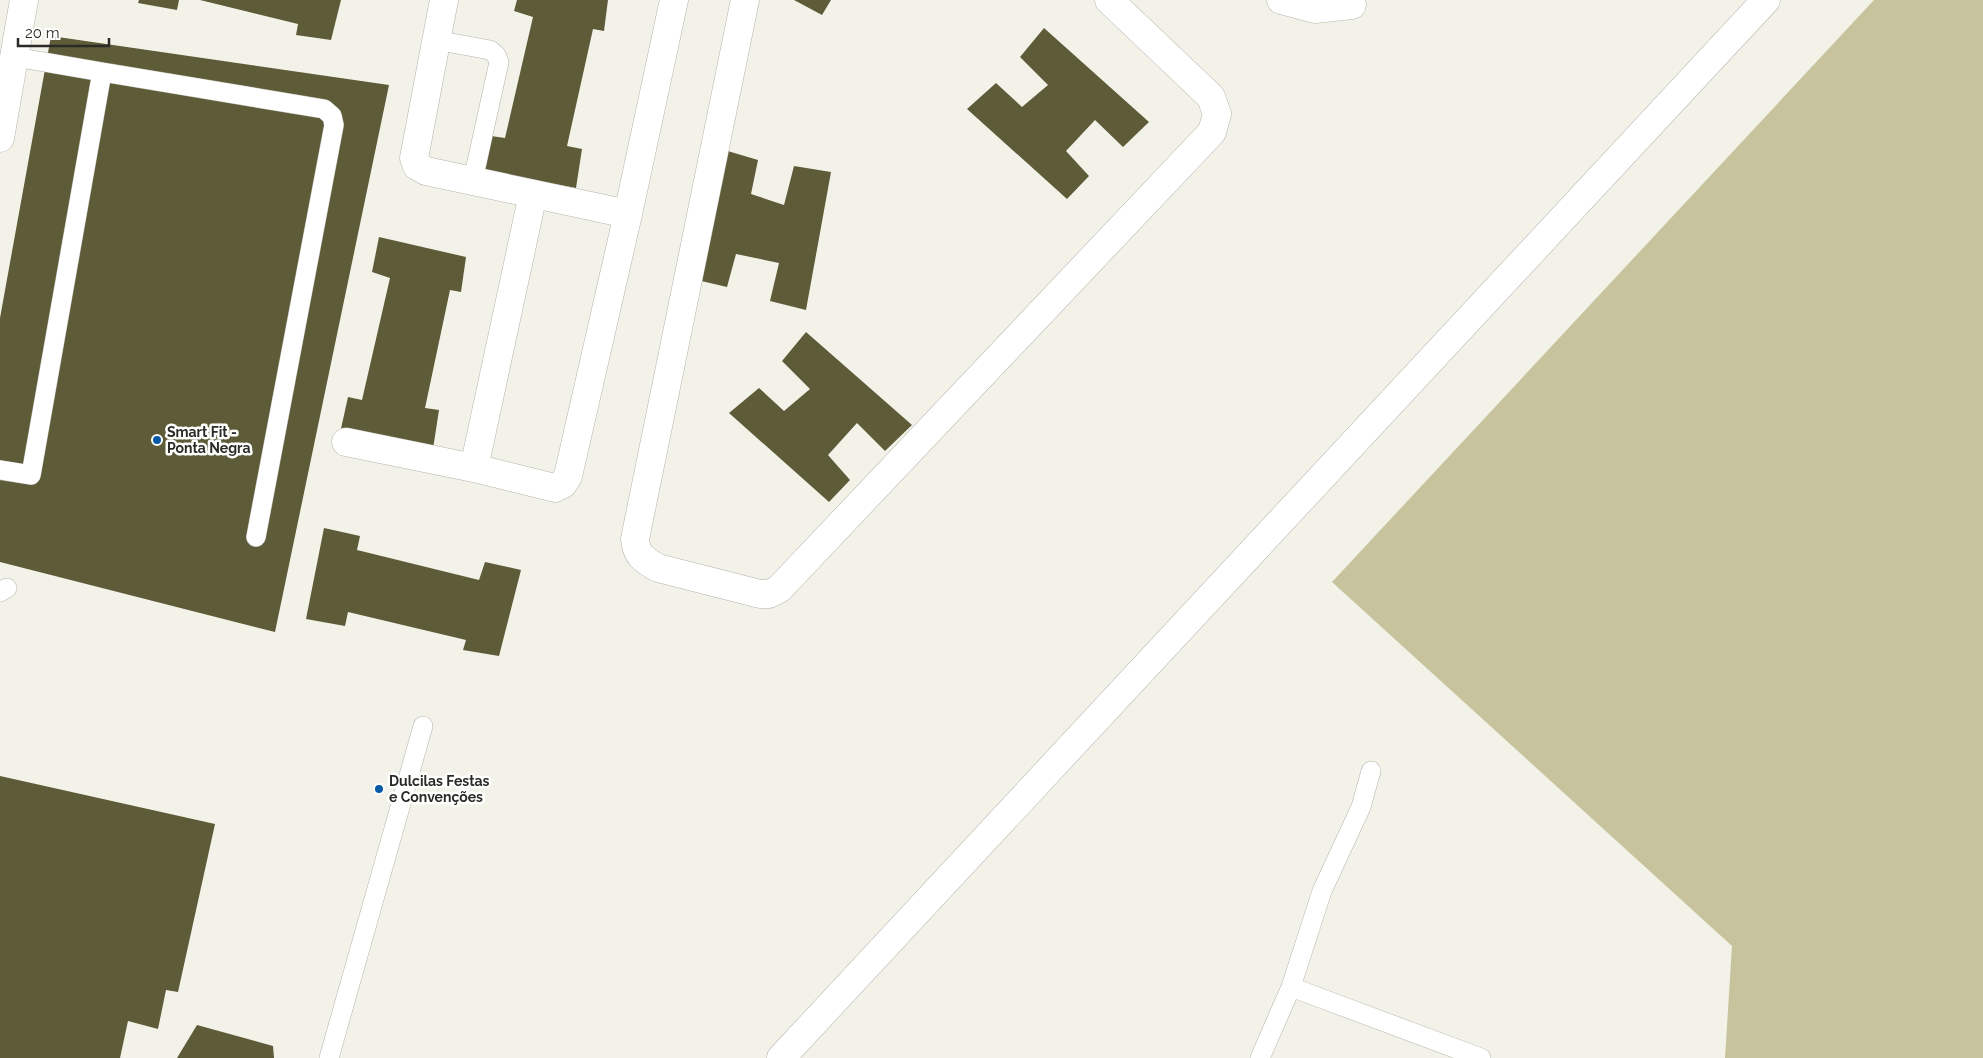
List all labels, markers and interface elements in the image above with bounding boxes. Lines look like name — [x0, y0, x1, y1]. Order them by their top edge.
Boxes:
scale bar — [18, 15, 109, 47]
text: 20 m — [25, 24, 60, 42]
place label: Smart Fit - Ponta Negra — [167, 424, 250, 456]
marker: Smart Fit - Ponta Negra — [151, 434, 163, 446]
place label: Dulcilas Festas e Convenções — [389, 773, 490, 805]
marker: Dulcilas Festas e Convenções — [373, 783, 385, 795]

